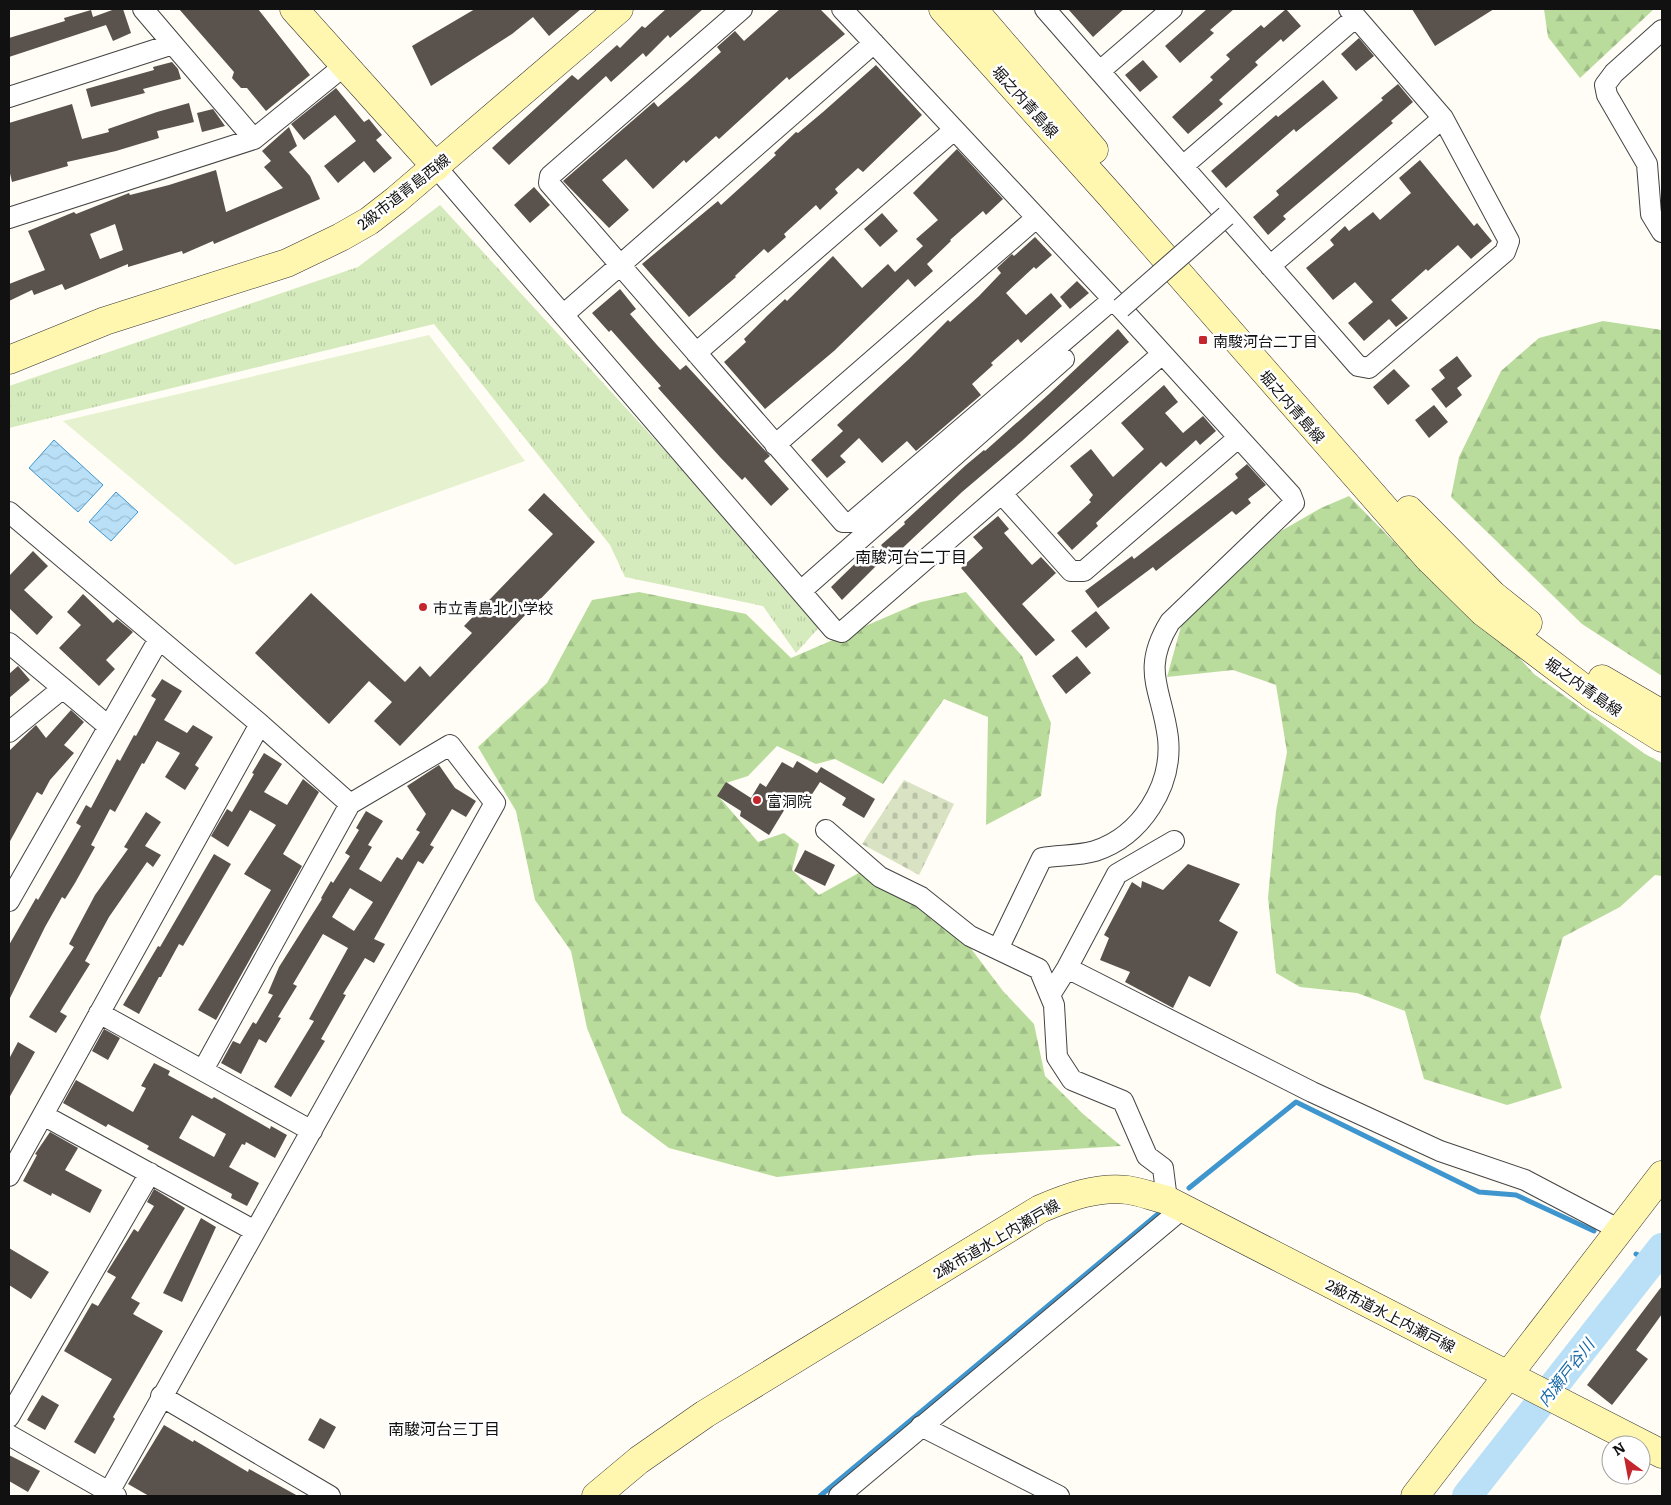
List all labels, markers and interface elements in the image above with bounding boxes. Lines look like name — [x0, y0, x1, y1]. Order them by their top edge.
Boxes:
street label: 堀之内青島線 — [987, 60, 1065, 142]
street label: 2級市道青島西線 — [352, 147, 454, 235]
place label: 南駿河台二丁目 — [1213, 329, 1318, 352]
marker: 南駿河台二丁目 — [1197, 334, 1209, 346]
street label: 堀之内青島線 — [1255, 364, 1331, 448]
district label: 南駿河台二丁目 — [855, 544, 967, 568]
place label: 市立青島北小学校 — [433, 596, 553, 619]
marker: 市立青島北小学校 — [417, 601, 429, 613]
street label: 堀之内青島線 — [1541, 651, 1627, 721]
place label: 富洞院 — [767, 789, 812, 812]
marker: 富洞院 — [751, 794, 763, 806]
street label: 2級市道水上内瀬戸線 — [928, 1192, 1064, 1284]
street label: 2級市道水上内瀬戸線 — [1322, 1272, 1460, 1358]
water label: 内瀬戸谷川 — [1531, 1332, 1600, 1411]
district label: 南駿河台三丁目 — [388, 1416, 500, 1440]
north arrow — [1601, 1435, 1651, 1485]
text: N — [1608, 1436, 1629, 1460]

